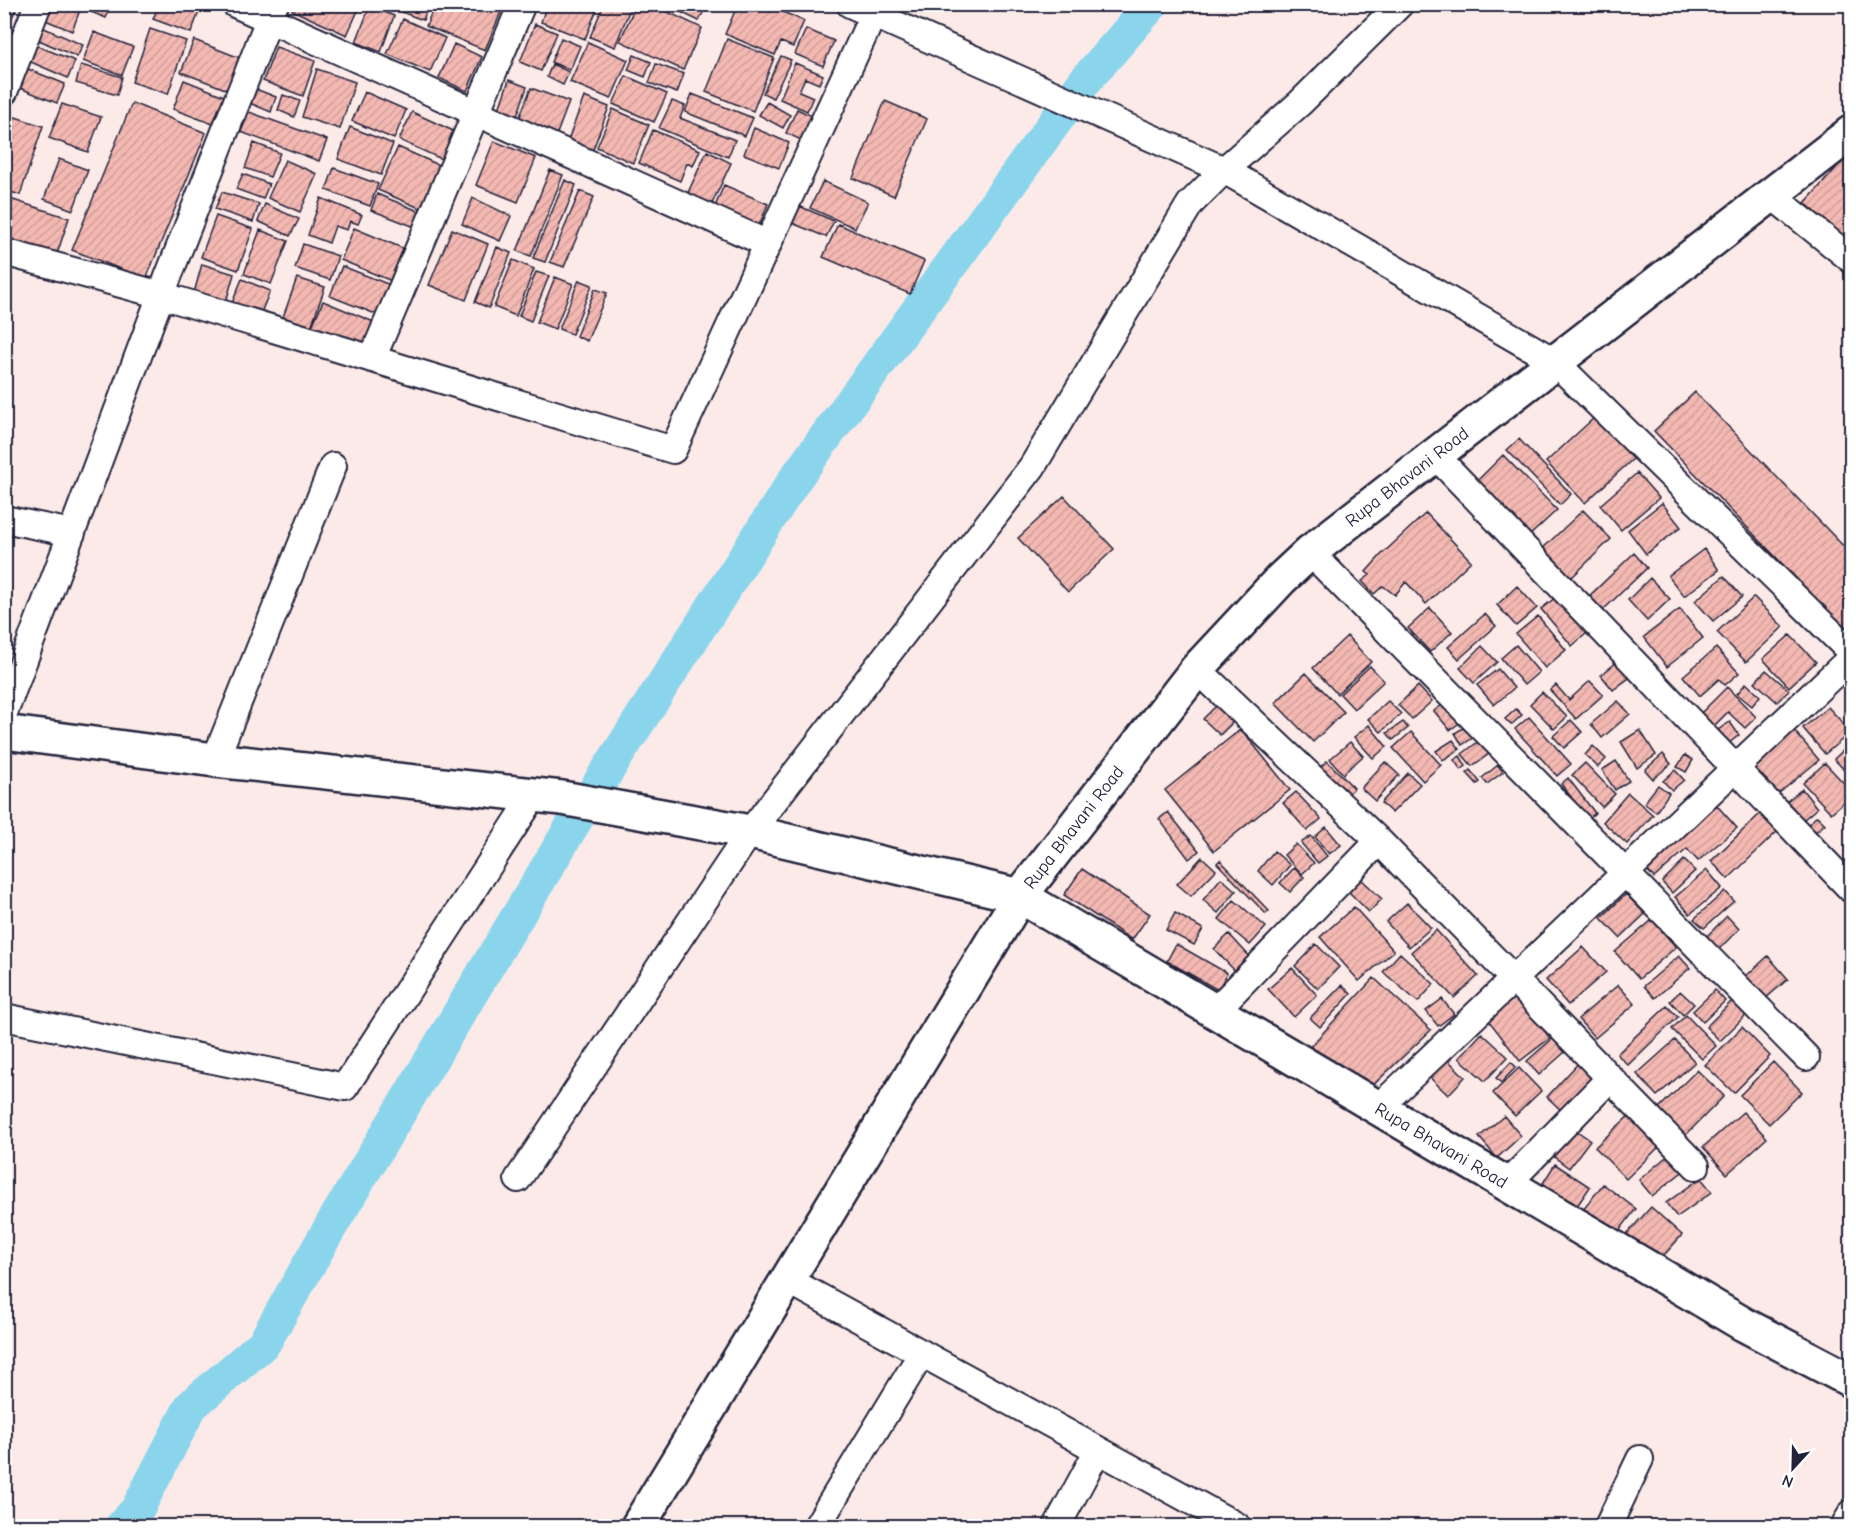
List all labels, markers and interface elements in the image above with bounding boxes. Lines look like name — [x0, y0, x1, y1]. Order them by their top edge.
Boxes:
street label: Rupa Bhavani Road — [1341, 423, 1473, 532]
street label: Rupa Bhavani Road — [1020, 762, 1129, 893]
street label: Rupa Bhavani Road — [1371, 1098, 1511, 1193]
north arrow — [1763, 1438, 1823, 1498]
text: N — [1780, 1471, 1796, 1491]

